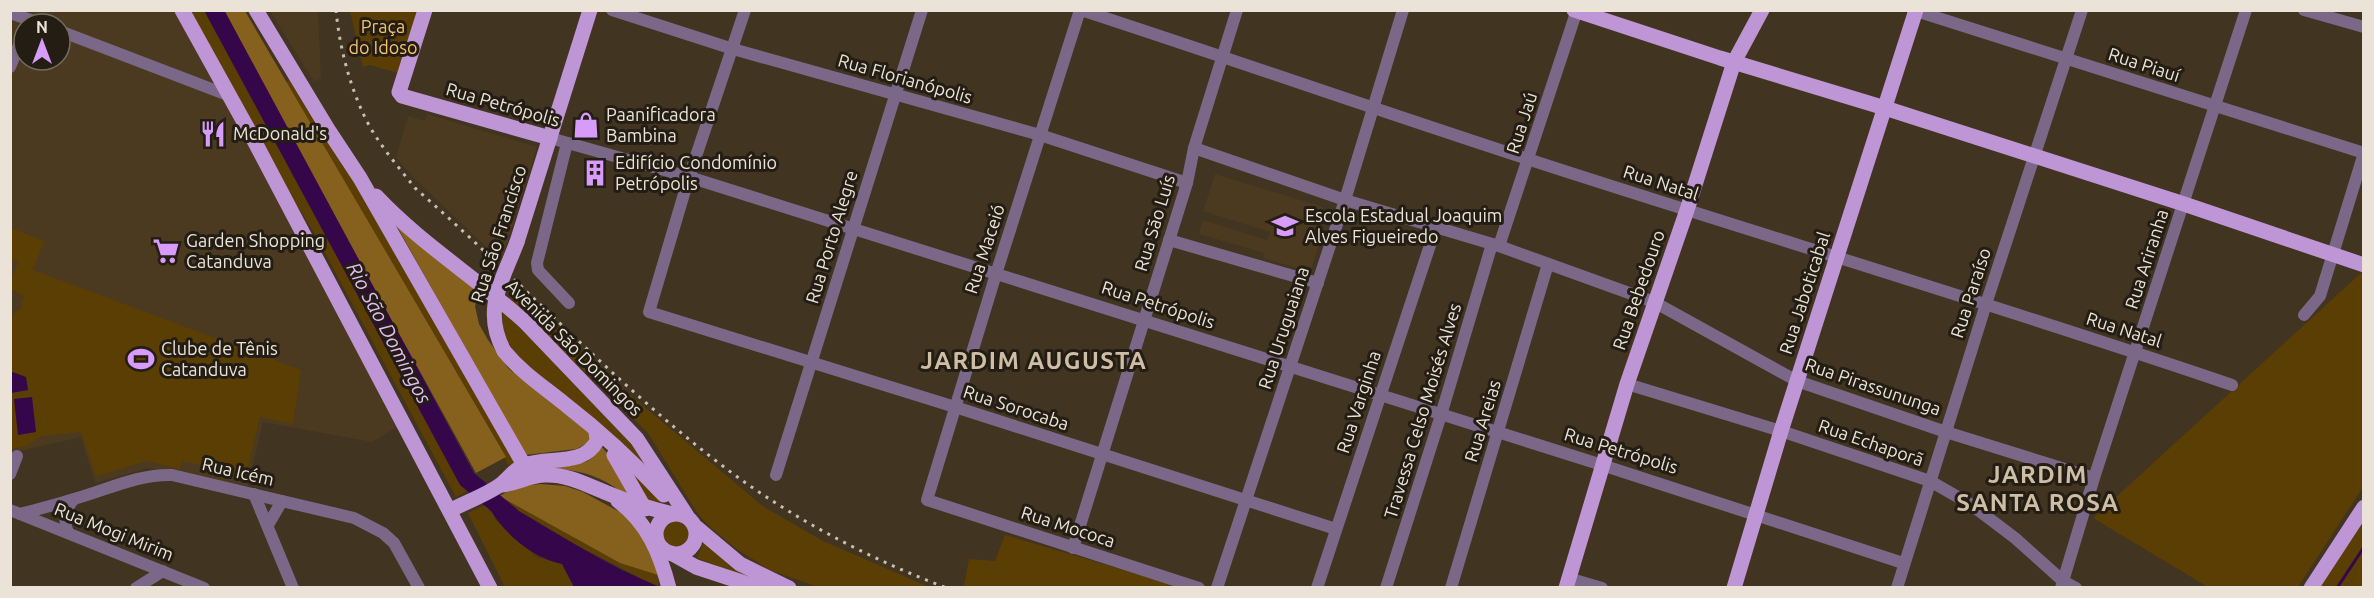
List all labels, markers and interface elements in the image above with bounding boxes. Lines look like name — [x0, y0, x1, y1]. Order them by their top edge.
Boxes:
north arrow — [12, 12, 72, 72]
park label: Praça do Idoso — [348, 16, 418, 57]
text: N — [36, 18, 48, 36]
street label: Rua Piauí — [2106, 43, 2183, 85]
street label: Rua Florianópolis — [836, 49, 975, 107]
street label: Rua Petrópolis — [444, 78, 563, 130]
street label: Rua Jaú — [1502, 90, 1540, 156]
place label: Paanificadora Bambina — [606, 104, 716, 145]
shop icon: Paanificadora Bambina — [571, 110, 601, 140]
restaurant icon: McDonald's — [198, 119, 228, 149]
place label: McDonald's — [233, 123, 327, 143]
place label: Edifício Condomínio Petrópolis — [615, 152, 777, 193]
building icon: Edifício Condomínio Petrópolis — [580, 158, 610, 188]
street label: Rua Natal — [1621, 160, 1702, 204]
street label: Rua São Francisco — [466, 163, 530, 305]
street label: Rua Porto Alegre — [801, 168, 861, 306]
street label: Rua São Luís — [1130, 172, 1178, 273]
street label: Rua Maceió — [960, 201, 1008, 296]
place label: Escola Estadual Joaquim Alves Figueiredo — [1305, 205, 1502, 246]
street label: Rua Ariranha — [2121, 206, 2172, 311]
school or university icon: Escola Estadual Joaquim Alves Figueiredo — [1270, 211, 1300, 241]
street label: Rua Bebedouro — [1608, 227, 1668, 352]
street label: Rua Jaboticabal — [1775, 229, 1833, 356]
place label: Garden Shopping Catanduva — [186, 230, 325, 271]
supermarket icon: Garden Shopping Catanduva — [151, 236, 181, 266]
street label: Rua Paraíso — [1946, 245, 1994, 340]
water label: Rio São Domingos — [342, 258, 437, 408]
street label: Rua Uruguaiana — [1254, 264, 1312, 391]
street label: Avenida São Domingos — [503, 275, 647, 420]
street label: Rua Petrópolis — [1099, 276, 1217, 332]
street label: Travessa Celso Moisés Alves — [1380, 300, 1464, 521]
street label: Rua Natal — [2084, 307, 2165, 351]
place label: Clube de Tênis Catanduva — [161, 338, 278, 379]
sports icon: Clube de Tênis Catanduva — [126, 344, 156, 374]
district label: JARDIM AUGUSTA — [921, 347, 1148, 374]
street label: Rua Varginha — [1332, 348, 1384, 455]
street label: Rua Pirassununga — [1803, 353, 1944, 419]
street label: Rua Areias — [1460, 377, 1504, 464]
street label: Rua Sorocaba — [961, 381, 1071, 433]
street label: Rua Echaporã — [1816, 415, 1927, 469]
street label: Rua Petrópolis — [1562, 423, 1681, 477]
street label: Rua Icém — [200, 453, 276, 489]
district label: JARDIM SANTA ROSA — [1956, 461, 2120, 516]
street label: Rua Mogi Mirim — [52, 498, 177, 564]
street label: Rua Mococa — [1019, 501, 1118, 551]

